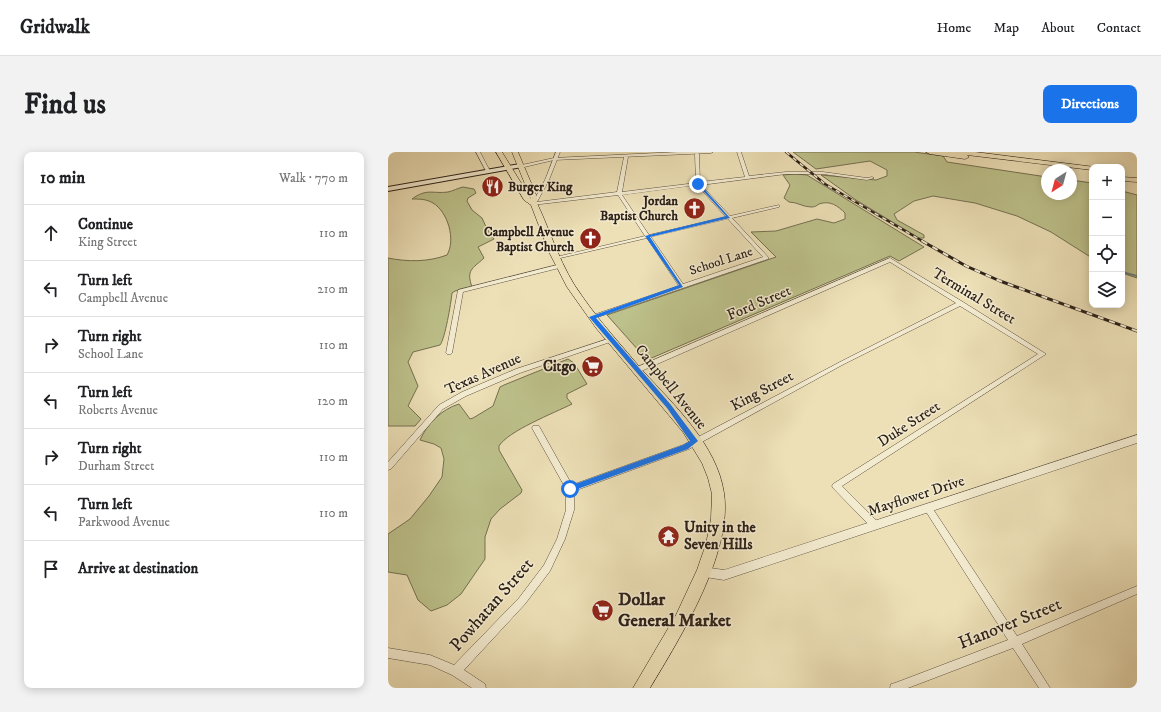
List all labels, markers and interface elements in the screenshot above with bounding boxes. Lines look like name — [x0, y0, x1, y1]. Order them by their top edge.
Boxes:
text: Gridwalk — [20, 16, 90, 39]
text: Home — [937, 19, 971, 37]
text: Map — [993, 19, 1019, 37]
text: About — [1041, 19, 1075, 37]
text: Contact — [1097, 19, 1141, 37]
button: Directions — [1043, 85, 1137, 123]
text: Find us — [24, 87, 106, 122]
north arrow — [1041, 164, 1077, 200]
map controls — [1089, 164, 1125, 308]
button: + — [1089, 164, 1125, 200]
text: 10 min — [40, 167, 85, 189]
text: Walk · 770 m — [279, 170, 348, 186]
restaurant icon: Burger King — [480, 174, 506, 200]
route end — [689, 175, 707, 193]
place label: Burger King — [508, 179, 573, 196]
place label: Jordan Baptist Church — [600, 193, 678, 225]
church icon: Jordan Baptist Church — [681, 195, 707, 221]
button: − — [1089, 200, 1125, 236]
text: Continue — [78, 215, 133, 234]
icon: ahead — [40, 222, 62, 244]
place label: Campbell Avenue Baptist Church — [484, 224, 575, 256]
text: 110 m — [319, 225, 348, 241]
church icon: Campbell Avenue Baptist Church — [577, 226, 603, 252]
text: King Street — [78, 234, 137, 250]
button: locate — [1089, 236, 1125, 272]
street label: School Lane — [687, 243, 755, 279]
street label: Terminal Street — [929, 264, 1019, 328]
text: Turn left — [78, 271, 132, 290]
button: layers — [1089, 272, 1125, 308]
icon: left — [40, 278, 62, 300]
text: 210 m — [317, 281, 348, 297]
street label: Ford Street — [724, 281, 794, 325]
text: Campbell Avenue — [78, 290, 168, 306]
text: Turn right — [78, 327, 141, 346]
icon: right — [40, 334, 62, 356]
text: 110 m — [319, 337, 348, 353]
street label: Campbell Avenue — [631, 341, 711, 433]
text: School Lane — [78, 346, 144, 362]
street label: Texas Avenue — [442, 349, 524, 399]
supermarket icon: Citgo — [579, 353, 605, 379]
place label: Citgo — [543, 357, 577, 376]
street label: King Street — [727, 367, 797, 415]
text: Turn left — [78, 383, 132, 402]
icon: left — [40, 390, 62, 412]
text: 120 m — [317, 393, 348, 409]
street label: Duke Street — [874, 397, 944, 451]
text: Roberts Avenue — [78, 402, 158, 418]
text: Turn right — [78, 439, 141, 458]
icon: right — [40, 446, 62, 468]
text: 110 m — [319, 449, 348, 465]
text: Durham Street — [78, 458, 154, 474]
street label: Mayflower Drive — [865, 471, 967, 521]
route start — [561, 480, 579, 498]
text: Turn left — [78, 495, 132, 514]
icon: left — [40, 502, 62, 524]
text: 110 m — [319, 505, 348, 521]
text: Parkwood Avenue — [78, 514, 170, 530]
place label: Unity in the Seven Hills — [684, 518, 757, 554]
temple icon: Unity in the Seven Hills — [655, 523, 681, 549]
street label: Powhatan Street — [445, 554, 539, 656]
icon: arrive — [40, 558, 62, 580]
text: Arrive at destination — [78, 559, 198, 578]
place label: Dollar General Market — [618, 589, 731, 632]
street label: Hanover Street — [955, 593, 1065, 655]
supermarket icon: Dollar General Market — [589, 597, 615, 623]

